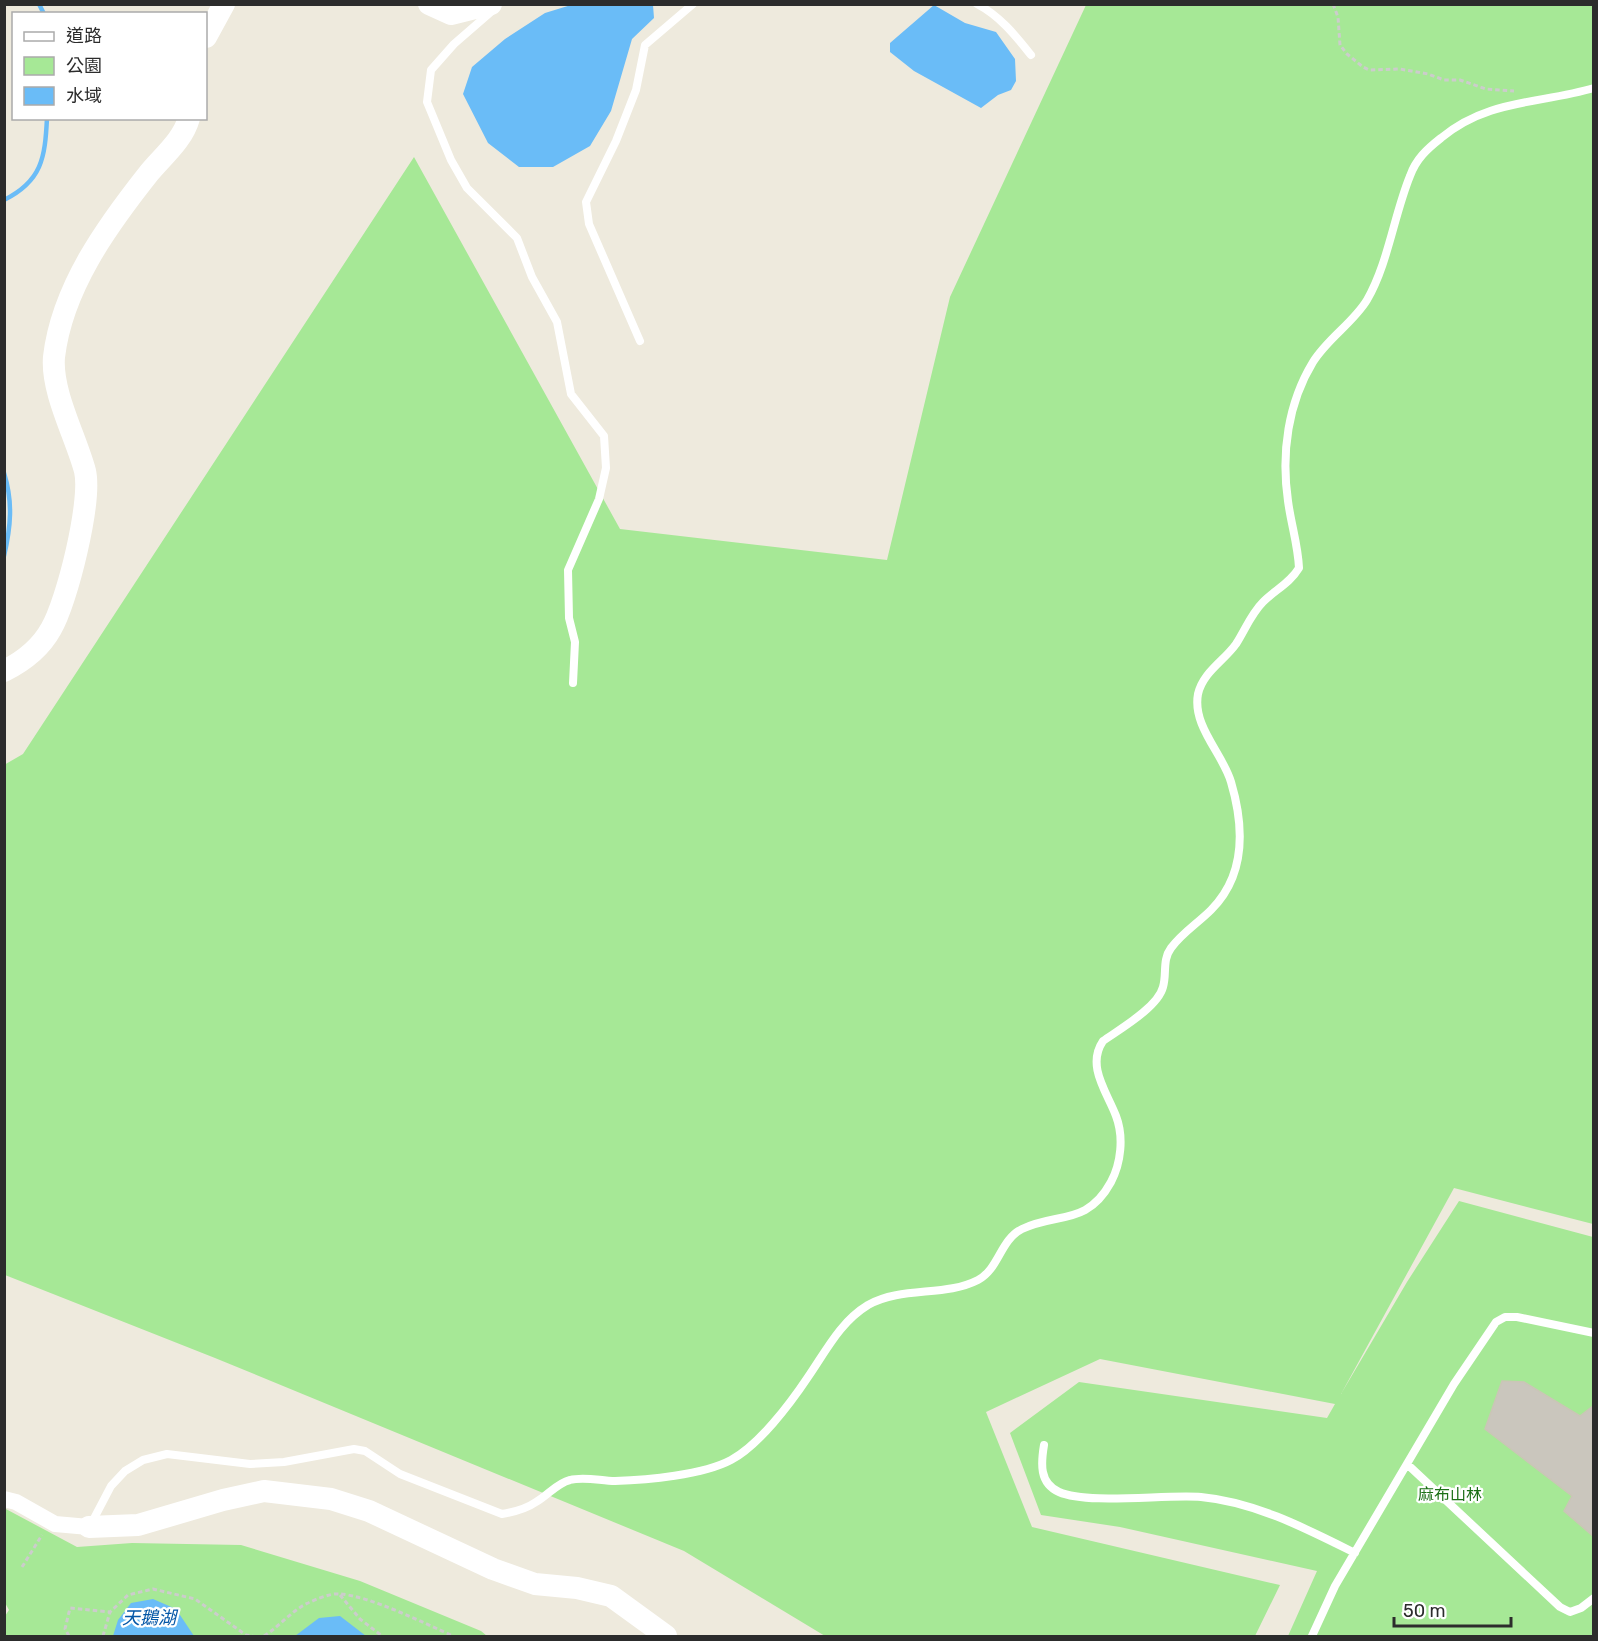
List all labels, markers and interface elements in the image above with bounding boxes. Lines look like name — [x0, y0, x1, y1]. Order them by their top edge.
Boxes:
legend — [12, 12, 207, 120]
text: 道路 — [66, 25, 102, 47]
text: 公園 — [66, 55, 102, 77]
text: 水域 — [66, 85, 102, 107]
park label: 麻布山林 — [1418, 1485, 1482, 1504]
scale bar — [1394, 1590, 1511, 1628]
text: 50 m — [1403, 1600, 1446, 1622]
water label: 天鵝湖 — [122, 1607, 179, 1629]

